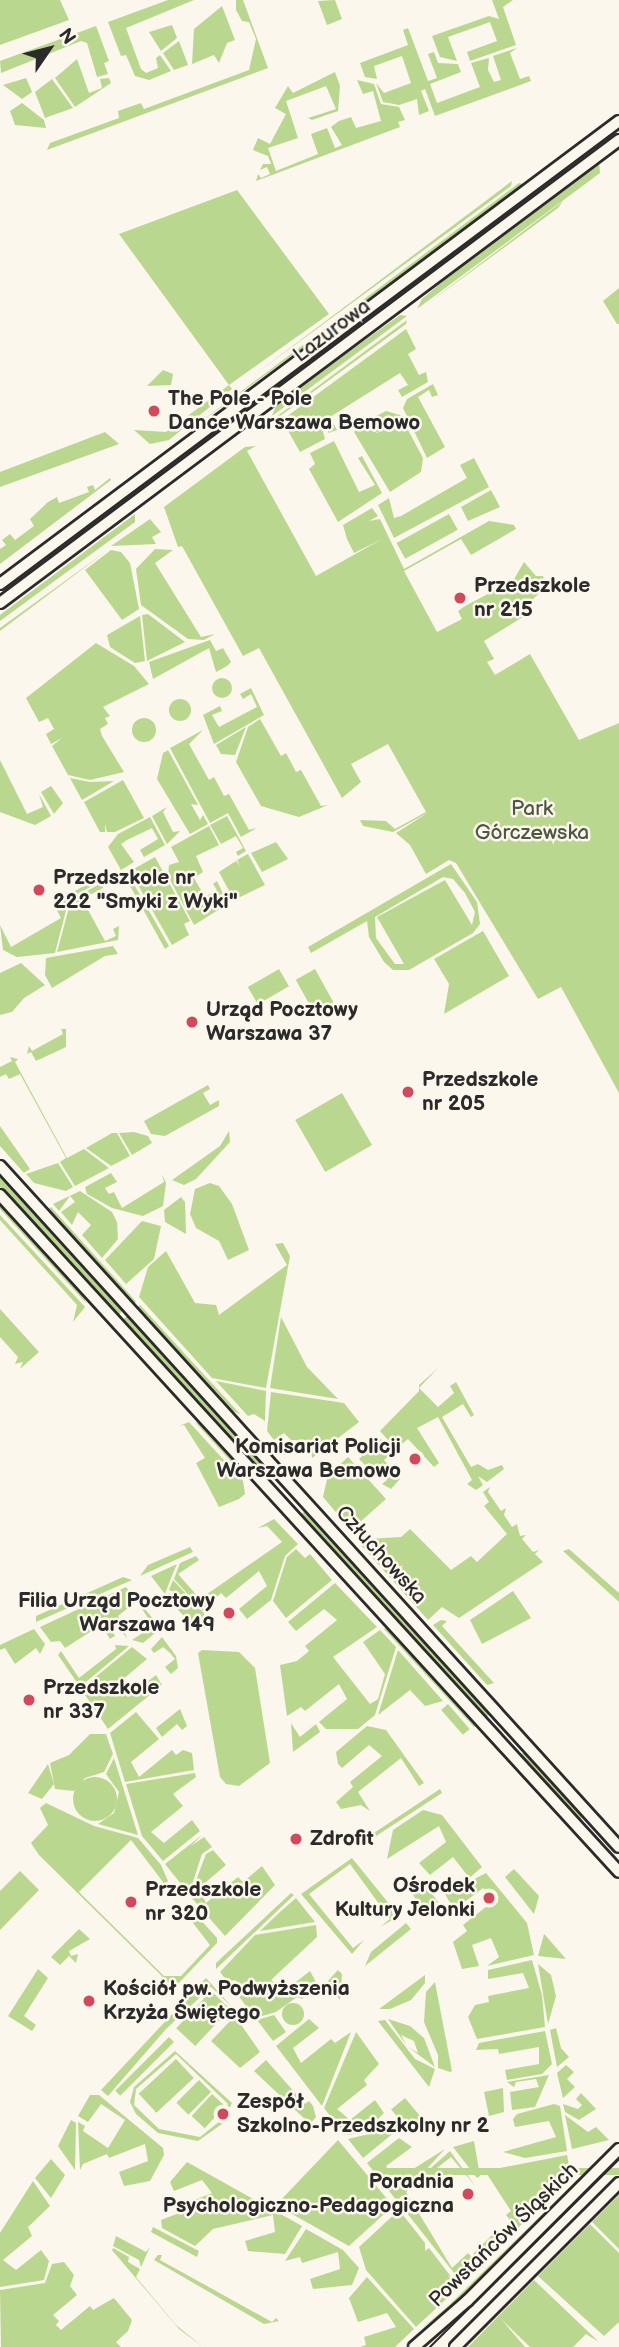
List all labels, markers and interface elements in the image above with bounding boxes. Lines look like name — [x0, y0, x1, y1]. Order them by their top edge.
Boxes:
north arrow — [14, 14, 84, 84]
text: N — [53, 24, 80, 49]
street label: Lazurowa — [289, 294, 375, 368]
place label: The Pole - Pole Dance Warszawa Bemowo — [168, 386, 420, 436]
marker: The Pole - Pole Dance Warszawa Bemowo — [146, 403, 162, 419]
place label: Przedszkole nr 215 — [474, 573, 590, 623]
marker: Przedszkole nr 215 — [452, 590, 468, 606]
park label: Park Górczewska — [475, 796, 589, 846]
place label: Przedszkole nr 222 "Smyki z Wyki" — [53, 865, 238, 915]
marker: Przedszkole nr 222 "Smyki z Wyki" — [31, 882, 47, 898]
place label: Urząd Pocztowy Warszawa 37 — [206, 997, 358, 1047]
marker: Urząd Pocztowy Warszawa 37 — [184, 1014, 200, 1030]
place label: Przedszkole nr 205 — [422, 1067, 538, 1117]
marker: Przedszkole nr 205 — [400, 1084, 416, 1100]
place label: Komisariat Policji Warszawa Bemowo — [216, 1434, 401, 1484]
marker: Komisariat Policji Warszawa Bemowo — [407, 1451, 423, 1467]
street label: Człuchowska — [330, 1500, 432, 1610]
place label: Filia Urząd Pocztowy Warszawa 149 — [18, 1588, 215, 1638]
marker: Filia Urząd Pocztowy Warszawa 149 — [221, 1605, 237, 1621]
place label: Przedszkole nr 337 — [43, 1675, 159, 1725]
marker: Przedszkole nr 337 — [21, 1692, 37, 1708]
place label: Zdrofit — [310, 1826, 374, 1852]
marker: Zdrofit — [288, 1831, 304, 1847]
place label: Ośrodek Kultury Jelonki — [334, 1873, 475, 1923]
place label: Przedszkole nr 320 — [145, 1877, 261, 1927]
marker: Ośrodek Kultury Jelonki — [481, 1890, 497, 1906]
marker: Przedszkole nr 320 — [123, 1894, 139, 1910]
place label: Kościół pw. Podwyższenia Krzyża Świętego — [103, 1976, 350, 2026]
marker: Kościół pw. Podwyższenia Krzyża Świętego — [81, 1993, 97, 2009]
place label: Zespół Szkolno-Przedszkolny nr 2 — [237, 2089, 490, 2139]
marker: Zespół Szkolno-Przedszkolny nr 2 — [215, 2106, 231, 2122]
street label: Powstańców Śląskich — [424, 2157, 584, 2313]
place label: Poradnia Psychologiczno-Pedagogiczna — [163, 2169, 454, 2219]
marker: Poradnia Psychologiczno-Pedagogiczna — [460, 2186, 476, 2202]

